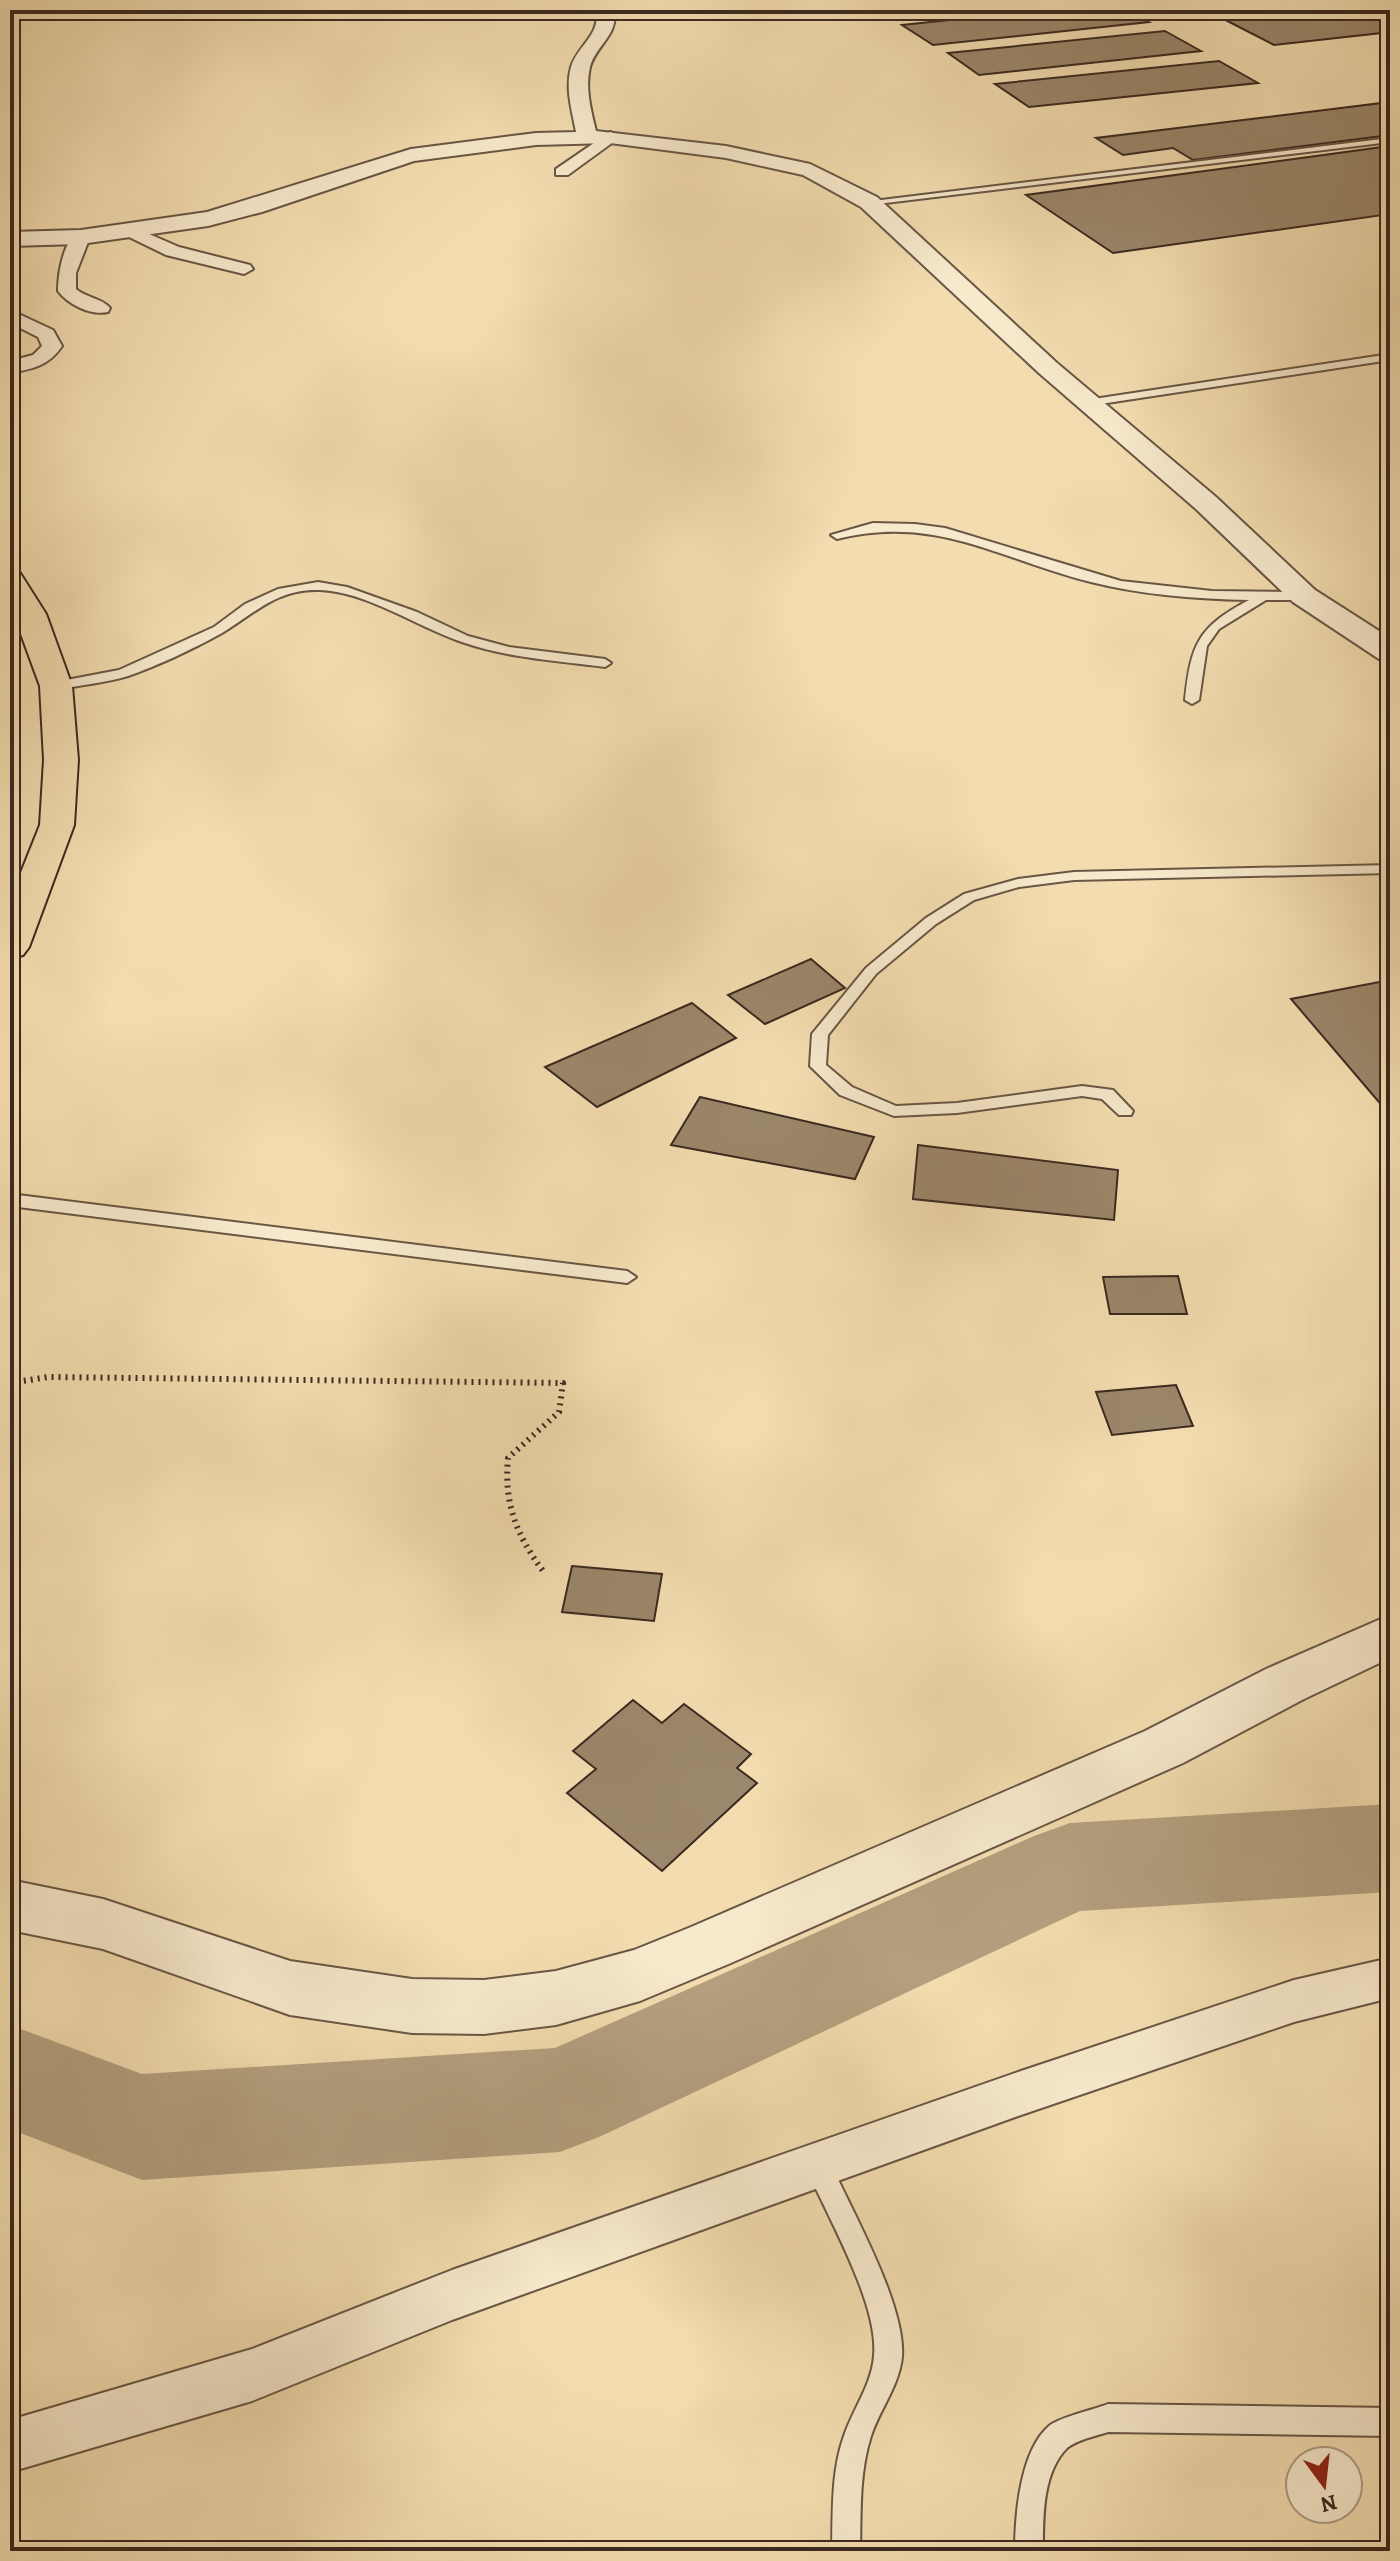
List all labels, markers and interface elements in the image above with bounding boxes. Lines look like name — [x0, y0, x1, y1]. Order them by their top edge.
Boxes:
north arrow — [1284, 2445, 1364, 2525]
text: N — [1317, 2487, 1341, 2520]

